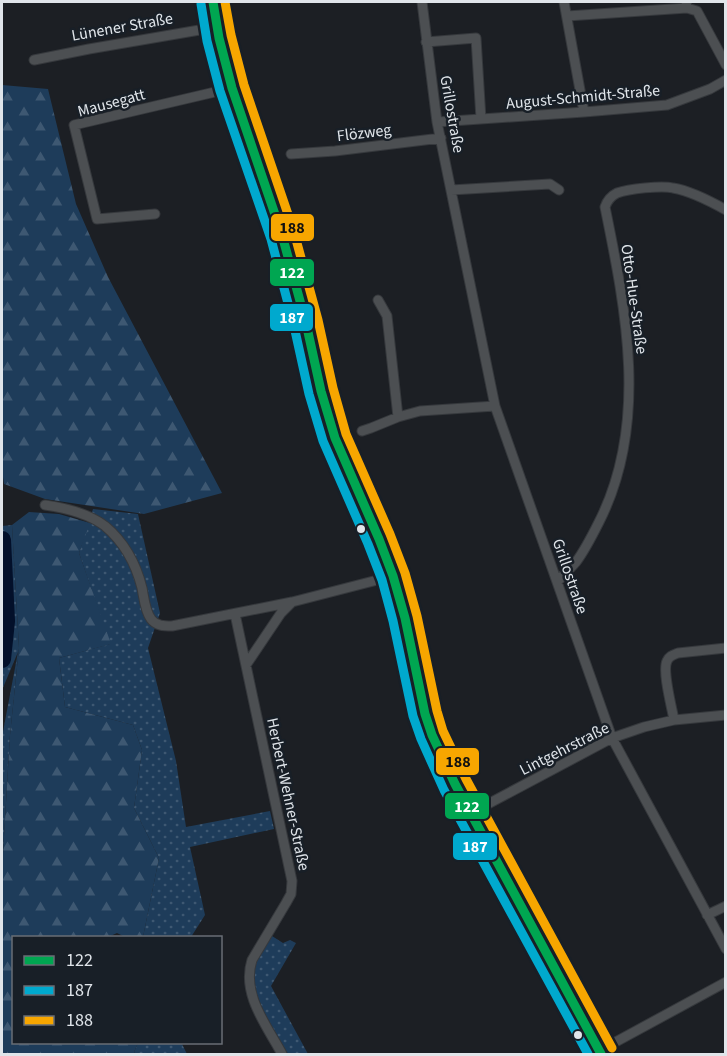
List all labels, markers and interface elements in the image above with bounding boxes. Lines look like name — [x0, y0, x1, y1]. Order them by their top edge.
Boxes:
street label: Lünener Straße — [70, 7, 175, 47]
street label: Grillostraße — [434, 74, 470, 155]
street label: August-Schmidt-Straße — [505, 79, 661, 115]
street label: Mausegatt — [75, 83, 148, 123]
street label: Flözweg — [336, 119, 393, 147]
line badge: 188 — [270, 213, 315, 242]
text: 188 — [279, 217, 305, 239]
street label: Otto-Hue-Straße — [615, 243, 653, 355]
line badge: 122 — [269, 258, 315, 287]
text: 122 — [279, 262, 305, 284]
line badge: 187 — [269, 303, 314, 332]
text: 187 — [279, 307, 305, 329]
unlabelled marker — [355, 523, 367, 535]
street label: Grillostraße — [547, 536, 593, 617]
street label: Herbert-Wehner-Straße — [261, 716, 315, 873]
street label: Lintgehrstraße — [516, 717, 613, 781]
line badge: 188 — [435, 747, 480, 776]
text: 188 — [445, 751, 471, 773]
line badge: 122 — [444, 792, 490, 820]
text: 122 — [454, 796, 480, 818]
line badge: 187 — [452, 832, 498, 861]
text: 187 — [462, 836, 488, 858]
legend — [12, 936, 222, 1044]
text: 122 — [66, 948, 93, 973]
text: 187 — [66, 978, 93, 1003]
text: 188 — [66, 1008, 93, 1033]
unlabelled marker — [572, 1029, 584, 1041]

